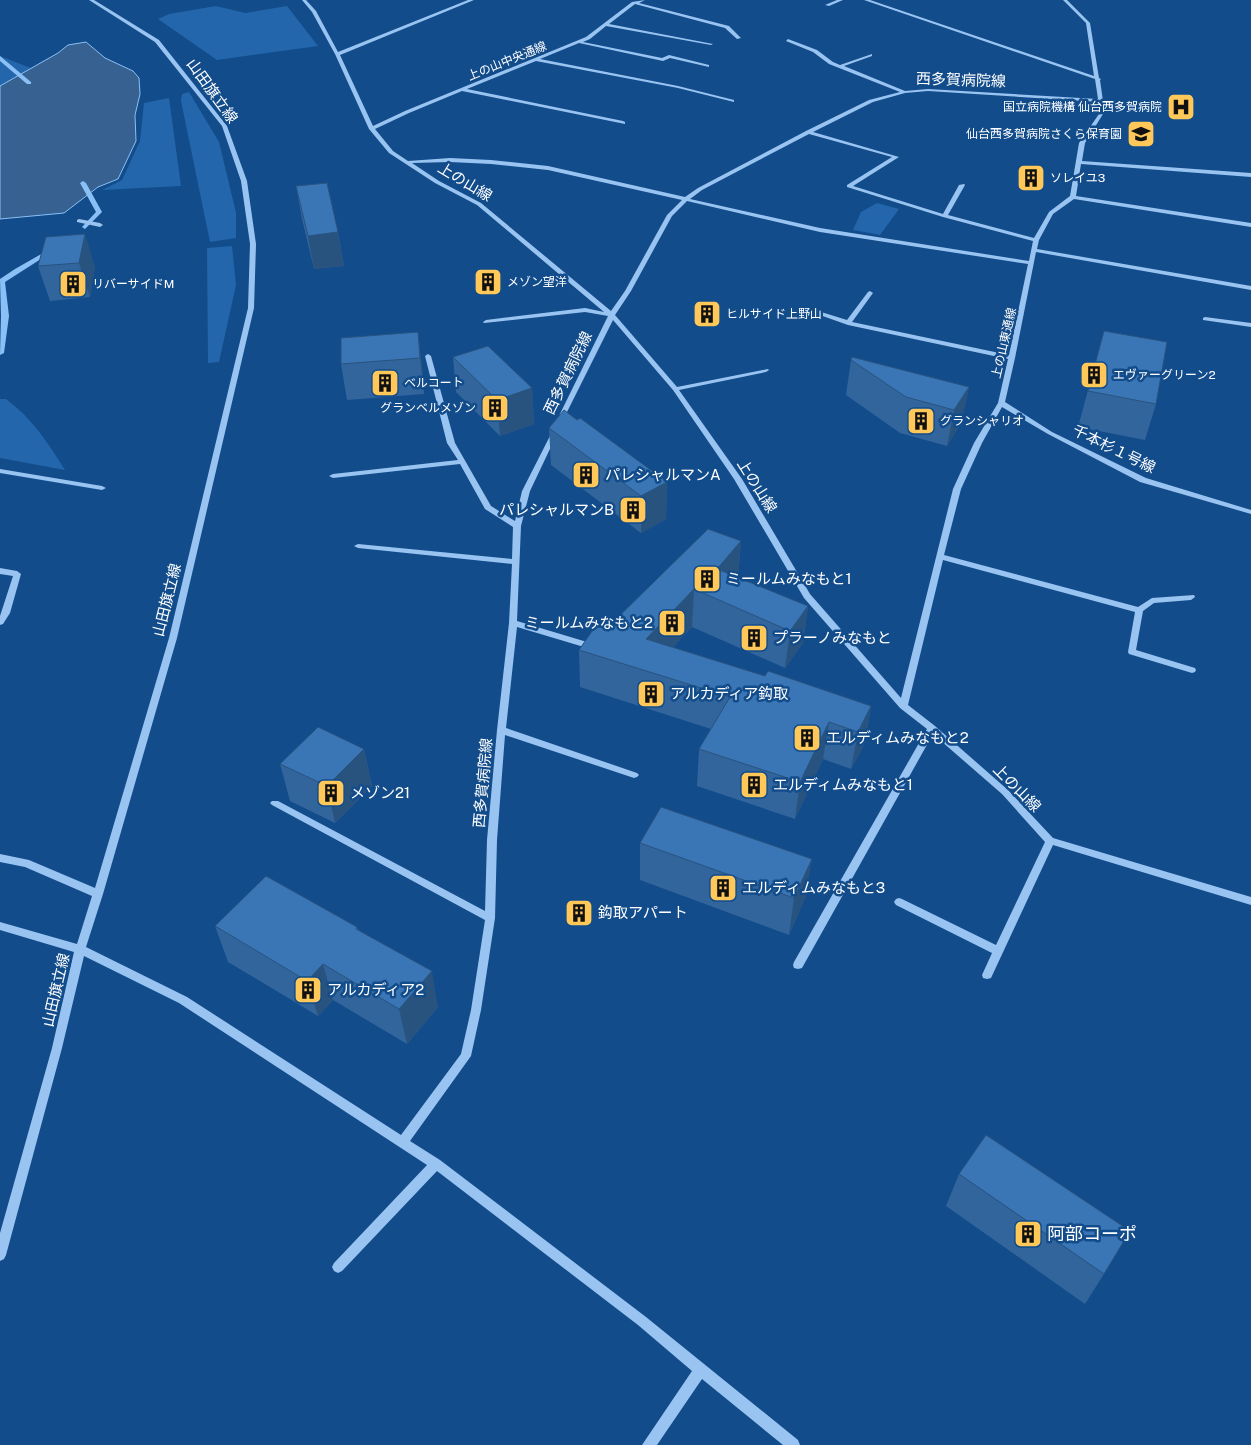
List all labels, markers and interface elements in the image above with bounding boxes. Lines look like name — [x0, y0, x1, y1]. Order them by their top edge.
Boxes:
street label: 上の山中央通線 — [465, 39, 549, 83]
street label: 山田旗立線 — [183, 55, 241, 126]
street label: 西多賀病院線 — [916, 69, 1006, 90]
hospital icon: 国立病院機構 仙台西多賀病院 — [1166, 92, 1196, 122]
place label: 国立病院機構 仙台西多賀病院 — [1003, 100, 1162, 114]
school or university icon: 仙台西多賀病院さくら保育園 — [1126, 119, 1156, 149]
place label: 仙台西多賀病院さくら保育園 — [966, 127, 1122, 141]
street label: 上の山線 — [435, 159, 495, 204]
building icon: ソレイユ3 — [1016, 163, 1046, 193]
place label: ソレイユ3 — [1050, 171, 1105, 185]
building icon: メゾン望洋 — [473, 267, 503, 297]
building icon: リバーサイドM — [58, 269, 88, 299]
place label: メゾン望洋 — [507, 275, 567, 289]
place label: リバーサイドM — [92, 277, 174, 291]
building icon: ヒルサイド上野山 — [692, 299, 722, 329]
street label: 上の山東通線 — [989, 306, 1019, 380]
place label: ヒルサイド上野山 — [726, 307, 822, 321]
street label: 西多賀病院線 — [540, 329, 595, 417]
building icon: エヴァーグリーン2 — [1079, 360, 1109, 390]
building icon: ベルコート — [370, 368, 400, 398]
place label: エヴァーグリーン2 — [1113, 368, 1216, 382]
place label: ベルコート — [404, 376, 464, 390]
building icon: グランベルメゾン — [480, 393, 510, 423]
place label: グランベルメゾン — [380, 401, 476, 415]
building icon: グランシャリオ — [906, 406, 936, 436]
place label: グランシャリオ — [940, 414, 1024, 428]
street label: 千本杉１号線 — [1070, 421, 1158, 476]
street label: 上の山線 — [734, 456, 781, 516]
building icon: パレシャルマンA — [571, 460, 601, 490]
place label: パレシャルマンA — [605, 466, 721, 483]
building icon: パレシャルマンB — [618, 495, 648, 525]
place label: パレシャルマンB — [499, 501, 614, 518]
street label: 山田旗立線 — [149, 561, 184, 638]
building icon: ミールムみなもと1 — [692, 564, 722, 594]
place label: ミールムみなもと1 — [726, 570, 852, 587]
building icon: ミールムみなもと2 — [657, 608, 687, 638]
place label: ミールムみなもと2 — [525, 614, 653, 631]
building icon: プラーノみなもと — [739, 623, 769, 653]
place label: プラーノみなもと — [773, 629, 892, 646]
building icon: アルカディア鈎取 — [636, 679, 666, 709]
place label: アルカディア鈎取 — [670, 685, 788, 702]
building icon: エルディムみなもと2 — [792, 723, 822, 753]
place label: エルディムみなもと2 — [826, 729, 969, 746]
street label: 西多賀病院線 — [470, 737, 495, 829]
street label: 上の山線 — [990, 760, 1045, 815]
building icon: エルディムみなもと1 — [739, 770, 769, 800]
place label: エルディムみなもと1 — [773, 776, 913, 793]
building icon: メゾン21 — [316, 778, 346, 808]
place label: メゾン21 — [350, 784, 410, 801]
building icon: エルディムみなもと3 — [708, 873, 738, 903]
place label: エルディムみなもと3 — [742, 879, 885, 896]
building icon: 鈎取アパート — [564, 898, 594, 928]
place label: 鈎取アパート — [598, 904, 688, 921]
street label: 山田旗立線 — [39, 951, 72, 1028]
building icon: アルカディア2 — [293, 975, 323, 1005]
place label: アルカディア2 — [327, 981, 424, 998]
building icon: 阿部コーポ — [1013, 1219, 1043, 1249]
place label: 阿部コーポ — [1047, 1223, 1137, 1244]

